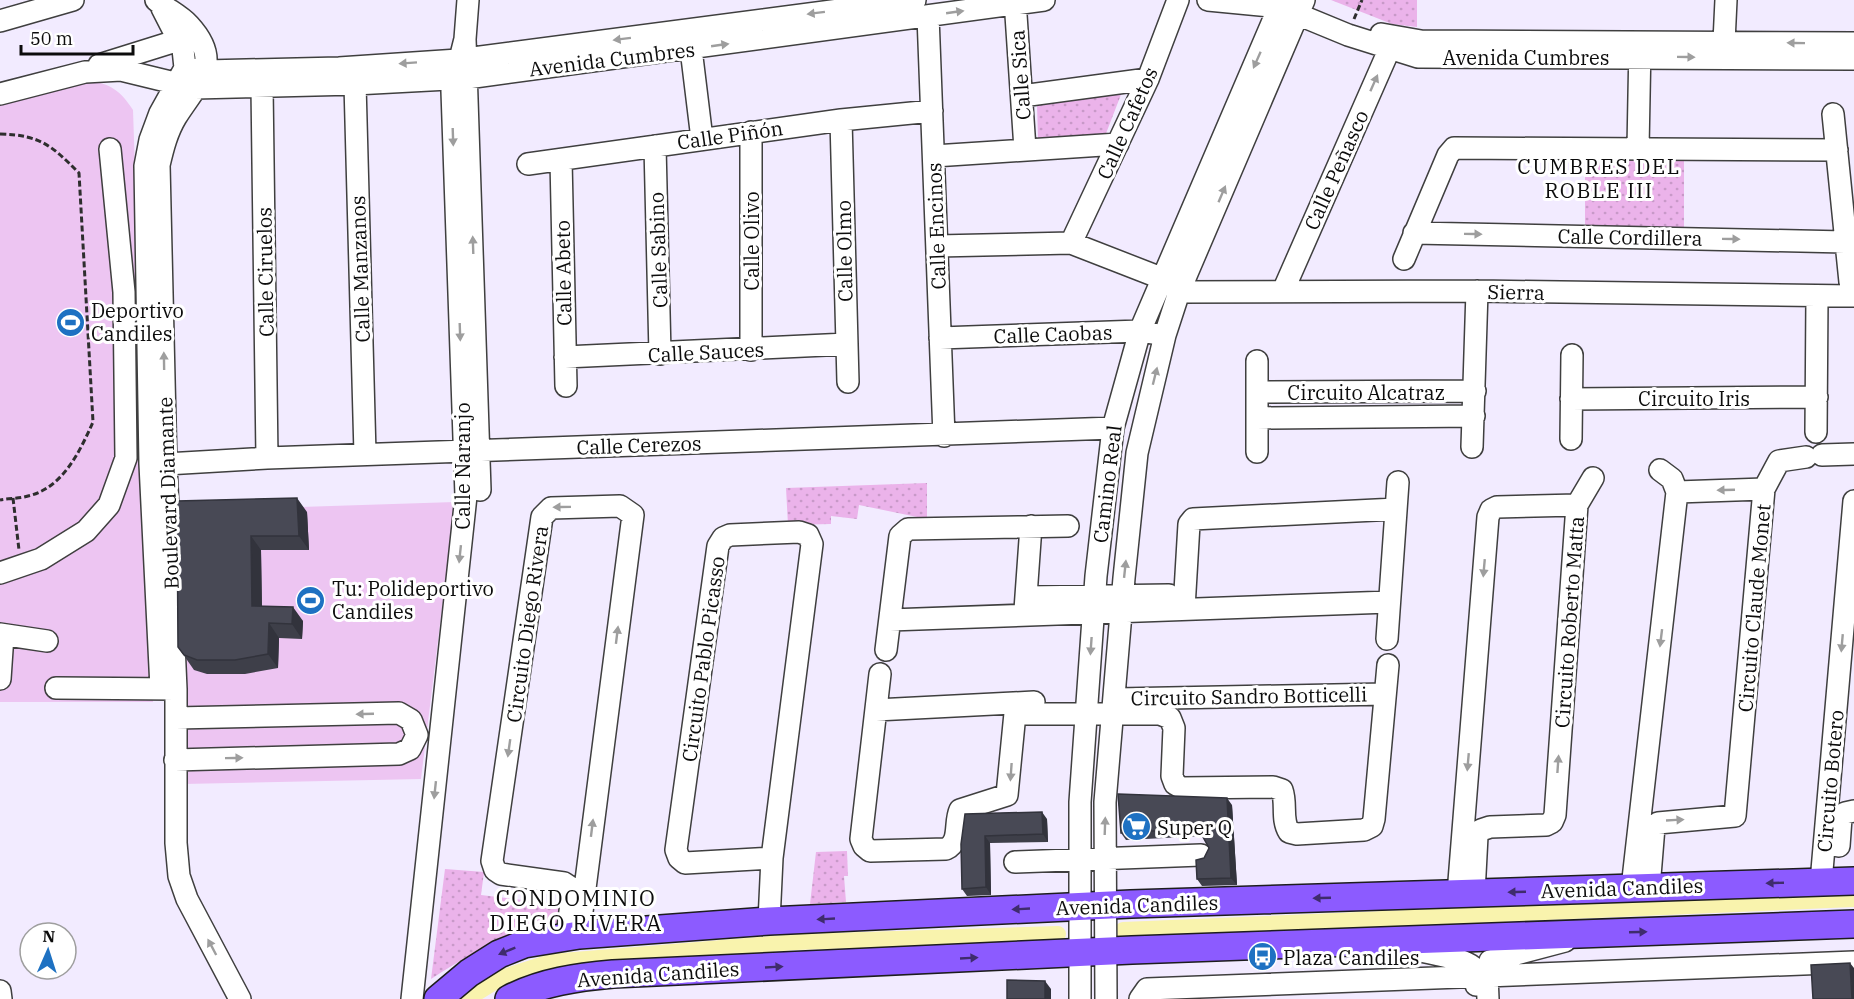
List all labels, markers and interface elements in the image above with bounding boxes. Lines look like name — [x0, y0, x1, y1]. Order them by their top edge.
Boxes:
one-way arrow — [945, 7, 964, 17]
one-way arrow — [806, 8, 825, 18]
scale bar — [21, 18, 134, 56]
text: 50 m — [30, 27, 73, 50]
street label: Calle Sica — [1003, 29, 1037, 121]
one-way arrow — [613, 34, 632, 43]
street label: Avenida Cumbres — [528, 35, 696, 83]
one-way arrow — [1786, 38, 1805, 47]
one-way arrow — [711, 40, 730, 49]
street label: Avenida Cumbres — [1443, 44, 1609, 71]
one-way arrow — [1252, 52, 1261, 69]
one-way arrow — [1677, 52, 1696, 62]
one-way arrow — [398, 59, 417, 68]
street label: Calle Cafetos — [1090, 63, 1164, 183]
one-way arrow — [1369, 74, 1379, 92]
street label: Calle Peñasco — [1297, 106, 1375, 234]
street label: Calle Piñón — [675, 114, 785, 156]
one-way arrow — [449, 127, 458, 146]
district label: CUMBRES DEL ROBLE III — [1517, 152, 1681, 204]
street label: Calle Encinos — [920, 162, 952, 290]
one-way arrow — [1217, 185, 1226, 202]
street label: Calle Olivo — [738, 191, 765, 291]
street label: Calle Sabino — [642, 192, 674, 308]
street label: Calle Manzanos — [344, 195, 376, 343]
street label: Calle Olmo — [830, 200, 858, 302]
street label: Calle Ciruelos — [250, 207, 280, 337]
street label: Calle Abeto — [549, 220, 577, 326]
street label: Calle Cordillera — [1557, 222, 1703, 252]
one-way arrow — [1463, 229, 1482, 239]
one-way arrow — [1721, 234, 1740, 244]
one-way arrow — [468, 236, 478, 255]
street label: Sierra — [1487, 278, 1545, 306]
place label: Deportivo Candiles — [91, 297, 184, 347]
sports icon: Deportivo Candiles — [54, 306, 86, 338]
street label: Calle Caobas — [993, 318, 1113, 350]
one-way arrow — [456, 322, 465, 341]
street label: Calle Sauces — [647, 335, 765, 369]
one-way arrow — [159, 352, 168, 371]
one-way arrow — [1150, 367, 1160, 385]
street label: Circuito Alcatraz — [1287, 379, 1445, 406]
street label: Circuito Iris — [1638, 385, 1750, 412]
street label: Boulevard Diamante — [151, 396, 185, 590]
street label: Calle Naranjo — [449, 402, 476, 530]
street label: Camino Real — [1086, 423, 1128, 545]
street label: Calle Cerezos — [576, 429, 702, 461]
one-way arrow — [1716, 486, 1735, 495]
one-way arrow — [553, 503, 572, 512]
street label: Circuito Claude Monet — [1731, 503, 1777, 713]
street label: Circuito Roberto Matta — [1548, 515, 1590, 729]
street label: Circuito Diego Rivera — [500, 524, 554, 724]
one-way arrow — [455, 545, 465, 564]
street label: Circuito Pablo Picasso — [675, 554, 731, 764]
one-way arrow — [1479, 558, 1488, 577]
one-way arrow — [1120, 559, 1130, 578]
place label: Tu: Polideportivo Candiles — [332, 575, 494, 625]
sports icon: Tu: Polideportivo Candiles — [295, 584, 327, 616]
one-way arrow — [612, 625, 622, 644]
one-way arrow — [1656, 628, 1665, 647]
one-way arrow — [1837, 633, 1847, 652]
one-way arrow — [1086, 637, 1096, 656]
street label: Circuito Sandro Botticelli — [1131, 680, 1367, 712]
one-way arrow — [356, 709, 375, 718]
street label: Circuito Botero — [1810, 709, 1850, 853]
one-way arrow — [504, 739, 513, 758]
one-way arrow — [1463, 752, 1473, 771]
one-way arrow — [224, 753, 243, 762]
one-way arrow — [1554, 755, 1563, 774]
one-way arrow — [1007, 763, 1016, 782]
one-way arrow — [430, 781, 440, 800]
supermarket icon: Super Q — [1120, 811, 1152, 843]
place label: Super Q — [1157, 814, 1232, 841]
one-way arrow — [1100, 816, 1109, 835]
one-way arrow — [1666, 816, 1685, 825]
one-way arrow — [587, 819, 596, 838]
street label: Avenida Candiles — [1540, 872, 1704, 904]
one-way arrow — [1765, 879, 1784, 888]
district label: CONDOMINIO DIEGO RIVERA — [489, 883, 663, 937]
one-way arrow — [1507, 887, 1526, 896]
street label: Avenida Candiles — [1055, 889, 1219, 921]
one-way arrow — [1312, 893, 1331, 903]
one-way arrow — [1011, 905, 1030, 914]
one-way arrow — [817, 914, 836, 923]
north arrow — [18, 921, 78, 981]
text: N — [42, 926, 56, 946]
one-way arrow — [1629, 927, 1648, 936]
one-way arrow — [207, 939, 217, 956]
bus stop icon: Plaza Candiles — [1246, 941, 1278, 973]
place label: Plaza Candiles — [1283, 944, 1420, 971]
one-way arrow — [498, 947, 516, 956]
one-way arrow — [959, 954, 978, 963]
street label: Avenida Candiles — [576, 955, 740, 993]
one-way arrow — [764, 962, 783, 971]

